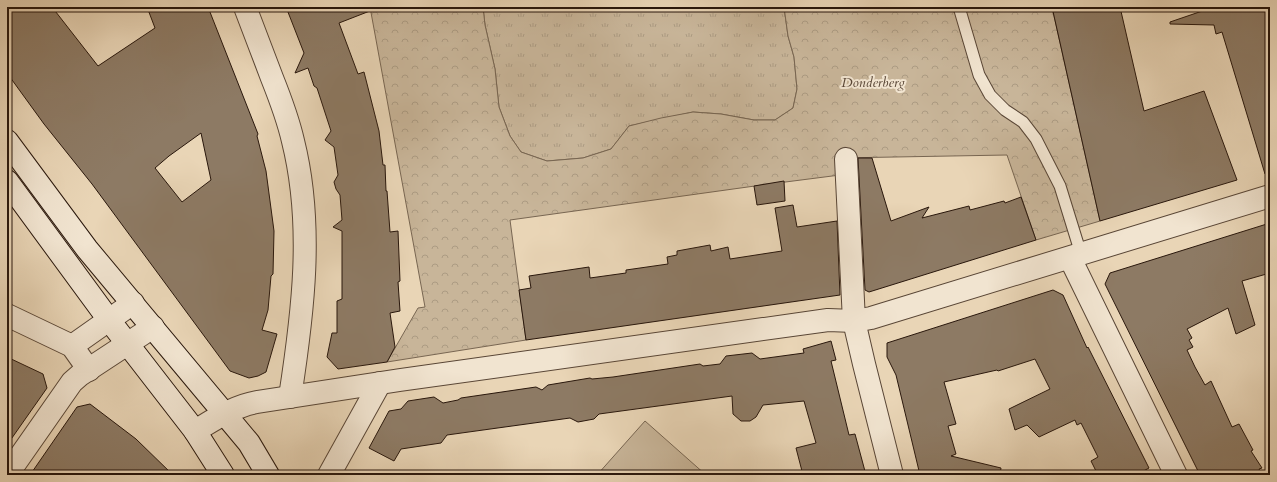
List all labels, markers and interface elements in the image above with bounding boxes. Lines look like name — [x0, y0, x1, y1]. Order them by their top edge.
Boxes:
park label: Donderberg — [841, 73, 905, 92]

